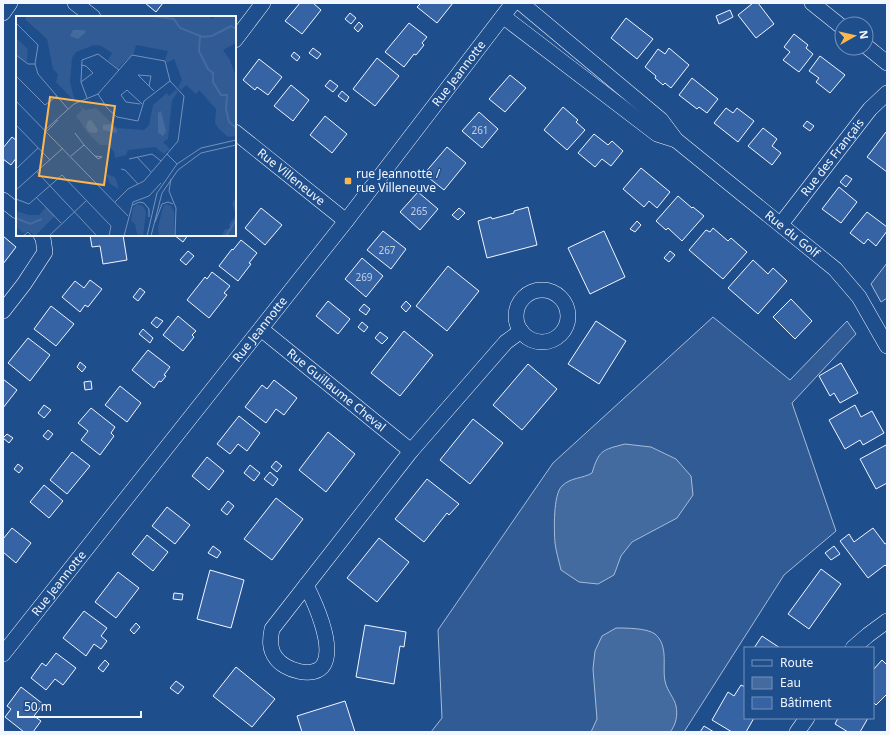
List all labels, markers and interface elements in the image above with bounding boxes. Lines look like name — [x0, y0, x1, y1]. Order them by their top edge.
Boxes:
inset map — [16, 16, 236, 236]
north arrow — [834, 16, 874, 56]
text: N — [856, 29, 872, 40]
street label: Rue Jeannotte — [428, 37, 489, 110]
street label: Rue des Français — [796, 115, 868, 200]
house number: 261 — [471, 123, 489, 137]
street label: Rue Villeneuve — [254, 144, 329, 209]
place label: rue Jeannotte / rue Villeneuve — [356, 165, 441, 196]
marker: rue Jeannotte / rue Villeneuve — [343, 176, 353, 186]
house number: 265 — [410, 204, 428, 218]
street label: Rue du Golf — [761, 206, 824, 262]
house number: 267 — [378, 243, 396, 257]
house number: 269 — [355, 270, 373, 284]
street label: Rue Jeannotte — [228, 293, 291, 365]
street label: Rue Guillaume Cheval — [283, 344, 390, 435]
street label: Rue Jeannotte — [27, 547, 90, 619]
legend — [744, 647, 874, 719]
text: Route — [780, 654, 813, 671]
text: Eau — [780, 674, 801, 691]
scale bar — [18, 693, 141, 719]
text: Bâtiment — [780, 694, 832, 711]
text: 50 m — [24, 698, 52, 715]

